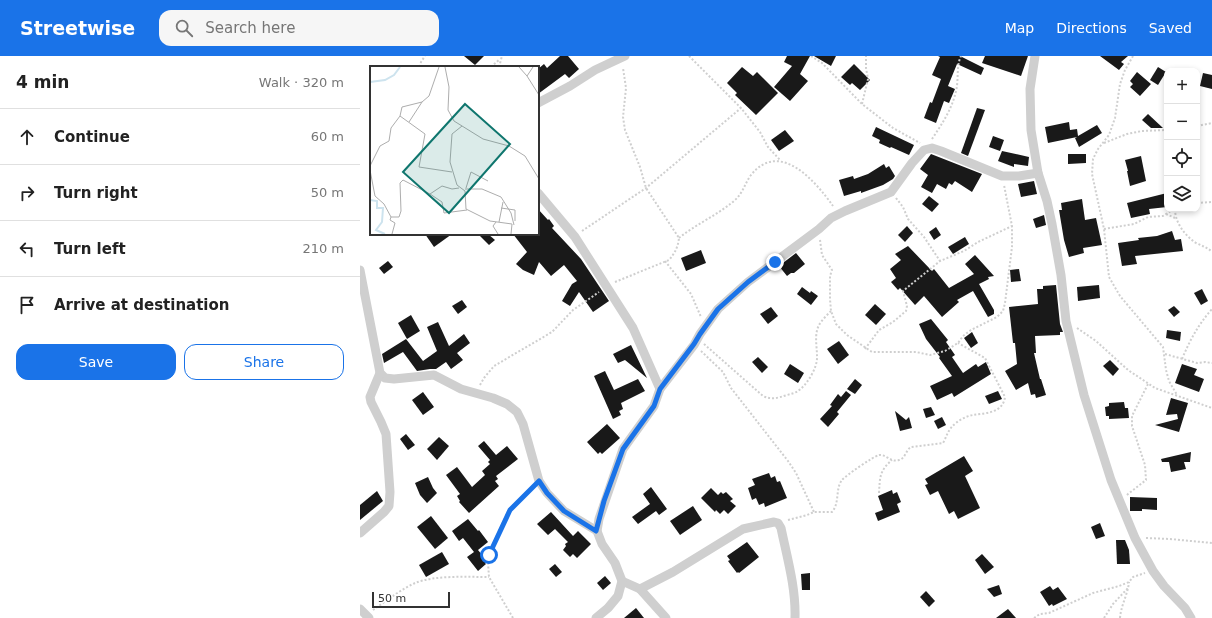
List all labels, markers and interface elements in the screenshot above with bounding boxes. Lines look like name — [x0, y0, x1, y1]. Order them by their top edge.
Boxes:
search box — [159, 10, 439, 46]
text: Streetwise — [20, 17, 135, 39]
icon: search — [173, 17, 195, 39]
text: Search here — [205, 19, 295, 37]
text: Map — [1005, 20, 1034, 36]
text: Directions — [1056, 20, 1127, 36]
text: Saved — [1149, 20, 1192, 36]
inset map — [370, 66, 539, 235]
map controls — [1164, 68, 1200, 212]
button: + — [1164, 68, 1200, 104]
text: 4 min — [16, 72, 69, 92]
text: Walk · 320 m — [259, 75, 344, 90]
button: − — [1164, 104, 1200, 140]
icon: ahead — [16, 126, 38, 148]
text: Continue — [54, 128, 130, 146]
text: 60 m — [311, 129, 344, 144]
button: locate — [1164, 140, 1200, 176]
button: layers — [1164, 176, 1200, 212]
icon: right — [16, 182, 38, 204]
text: Turn right — [54, 184, 138, 202]
text: 50 m — [311, 185, 344, 200]
icon: left — [16, 238, 38, 260]
text: Turn left — [54, 240, 126, 258]
text: 210 m — [302, 241, 344, 256]
route end — [766, 253, 784, 271]
icon: arrive — [16, 294, 38, 316]
text: Arrive at destination — [54, 296, 229, 314]
button: Save — [16, 344, 176, 380]
button: Share — [184, 344, 344, 380]
route start — [480, 546, 498, 564]
scale bar — [372, 590, 450, 609]
text: 50 m — [378, 592, 406, 605]

